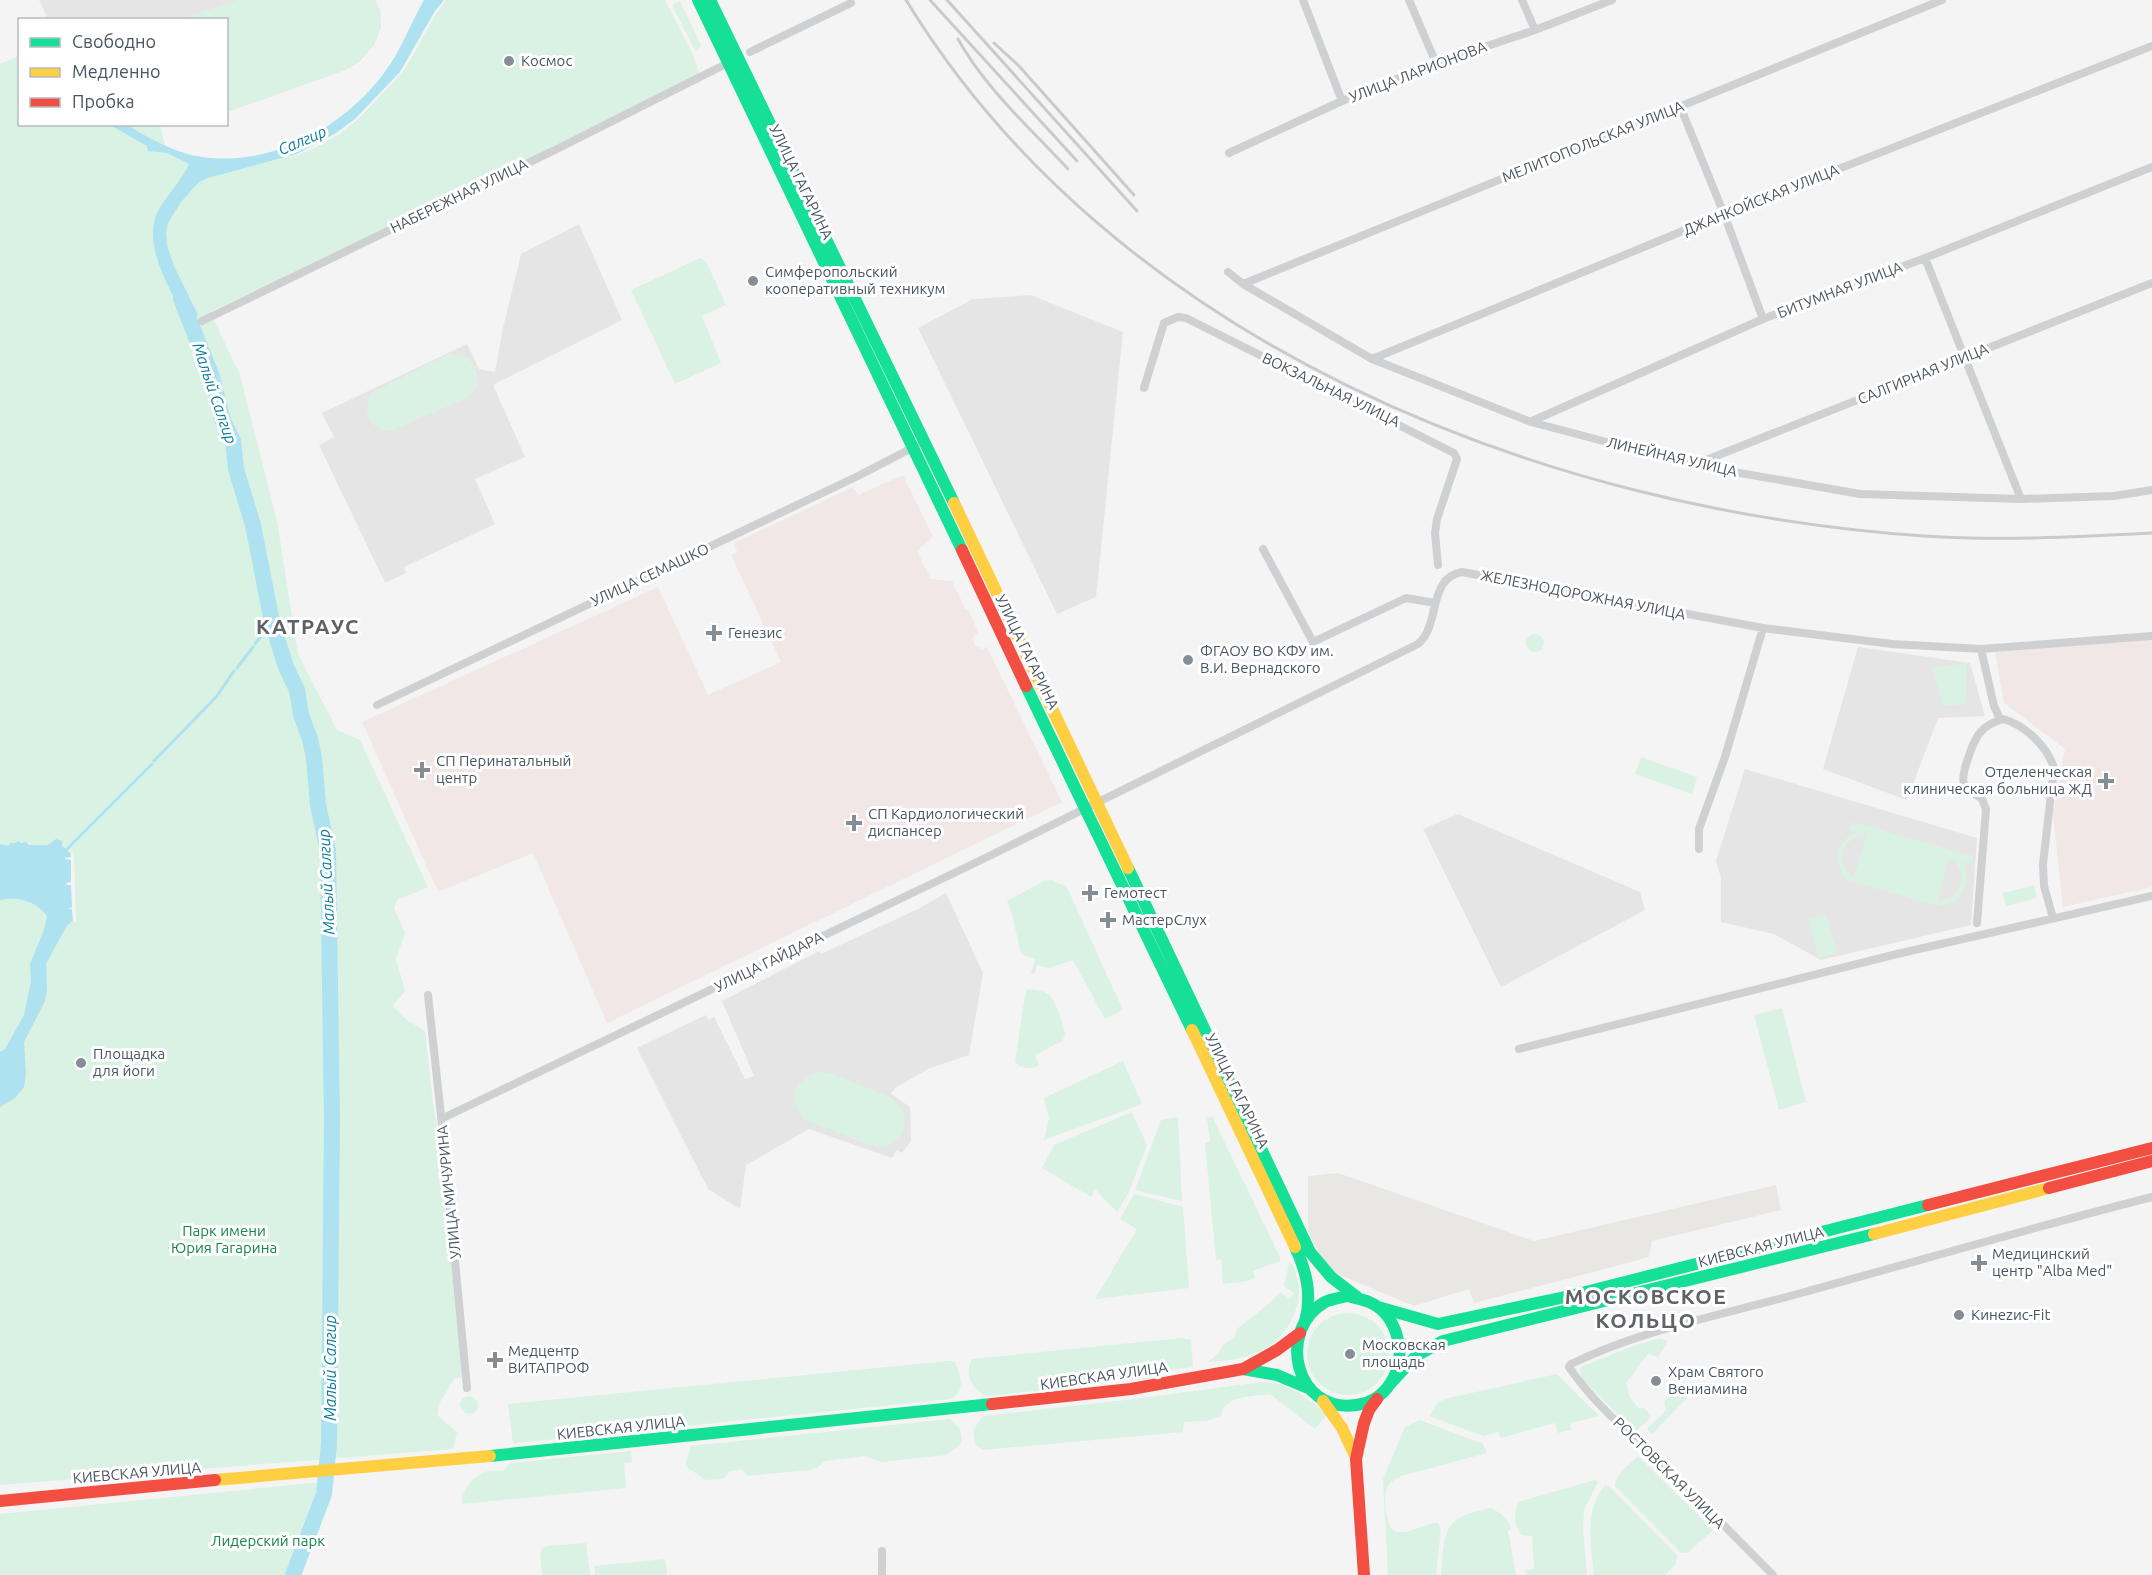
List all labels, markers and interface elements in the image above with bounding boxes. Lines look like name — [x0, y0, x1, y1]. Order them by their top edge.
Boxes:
legend — [18, 18, 228, 126]
text: Свободно — [72, 31, 156, 51]
street label: УЛИЦА ЛАРИОНОВА — [1347, 37, 1489, 106]
place label: Космос — [521, 52, 572, 69]
marker: Космос — [502, 54, 516, 68]
text: Медленно — [72, 61, 161, 81]
text: Пробка — [72, 91, 135, 111]
street label: МЕЛИТОПОЛЬСКАЯ УЛИЦА — [1499, 97, 1686, 186]
water label: Салгир — [275, 122, 329, 158]
street label: УЛИЦА ГАГАРИНА — [766, 122, 837, 242]
street label: НАБЕРЕЖНАЯ УЛИЦА — [387, 155, 531, 236]
street label: ДЖАНКОЙСКАЯ УЛИЦА — [1681, 160, 1841, 239]
street label: БИТУМНАЯ УЛИЦА — [1775, 258, 1905, 321]
place label: Симферопольский кооперативный техникум — [765, 263, 945, 297]
marker: Симферопольский кооперативный техникум — [746, 274, 760, 288]
street label: САЛГИРНАЯ УЛИЦА — [1855, 339, 1991, 408]
water label: Малый Салгир — [189, 340, 241, 446]
street label: ВОКЗАЛЬНАЯ УЛИЦА — [1260, 349, 1403, 430]
street label: ЛИНЕЙНАЯ УЛИЦА — [1605, 433, 1739, 480]
street label: УЛИЦА СЕМАШКО — [588, 540, 712, 609]
street label: ЖЕЛЕЗНОДОРОЖНАЯ УЛИЦА — [1479, 566, 1687, 623]
street label: УЛИЦА ГАГАРИНА — [992, 592, 1063, 712]
district label: КАТРАУС — [256, 614, 360, 638]
marker: Генезис — [705, 624, 723, 642]
place label: Генезис — [728, 624, 782, 641]
place label: ФГАОУ ВО КФУ им. В.И. Вернадского — [1200, 642, 1334, 676]
marker: ФГАОУ ВО КФУ им. В.И. Вернадского — [1181, 653, 1195, 667]
place label: СП Перинатальный центр — [436, 752, 571, 786]
marker: СП Перинатальный центр — [413, 761, 431, 779]
place label: Отделенческая клиническая больница ЖД — [1903, 763, 2092, 797]
marker: Отделенческая клиническая больница ЖД — [2097, 772, 2115, 790]
place label: СП Кардиологический диспансер — [868, 805, 1024, 839]
marker: СП Кардиологический диспансер — [845, 814, 863, 832]
water label: Малый Салгир — [314, 829, 338, 935]
marker: Гемотест — [1081, 884, 1099, 902]
place label: Гемотест — [1104, 884, 1167, 901]
marker: МастерСлух — [1099, 911, 1117, 929]
place label: МастерСлух — [1122, 911, 1207, 928]
street label: УЛИЦА ГАЙДАРА — [712, 928, 826, 995]
street label: УЛИЦА ГАГАРИНА — [1202, 1031, 1273, 1151]
place label: Площадка для йоги — [93, 1045, 165, 1079]
marker: Площадка для йоги — [74, 1056, 88, 1070]
street label: УЛИЦА МИЧУРИНА — [433, 1124, 464, 1260]
park label: Парк имени Юрия Гагарина — [171, 1222, 277, 1256]
street label: КИЕВСКАЯ УЛИЦА — [1696, 1223, 1826, 1270]
place label: Медицинский центр "Alba Med" — [1992, 1245, 2112, 1279]
marker: Медицинский центр "Alba Med" — [1970, 1254, 1988, 1272]
district label: МОСКОВСКОЕ КОЛЬЦО — [1565, 1284, 1727, 1332]
place label: Кинеzис-Fit — [1971, 1306, 2050, 1323]
marker: Кинеzис-Fit — [1952, 1308, 1966, 1322]
water label: Малый Салгир — [321, 1315, 339, 1421]
place label: Московская площадь — [1362, 1336, 1446, 1370]
place label: Медцентр ВИТАПРОФ — [508, 1342, 590, 1376]
marker: Московская площадь — [1343, 1347, 1357, 1361]
marker: Медцентр ВИТАПРОФ — [486, 1351, 504, 1369]
street label: КИЕВСКАЯ УЛИЦА — [1039, 1358, 1169, 1393]
place label: Храм Святого Вениамина — [1668, 1363, 1764, 1397]
marker: Храм Святого Вениамина — [1649, 1374, 1663, 1388]
street label: КИЕВСКАЯ УЛИЦА — [556, 1412, 686, 1443]
street label: РОСТОВСКАЯ УЛИЦА — [1610, 1414, 1729, 1532]
street label: КИЕВСКАЯ УЛИЦА — [72, 1458, 202, 1487]
park label: Лидерский парк — [211, 1532, 325, 1549]

